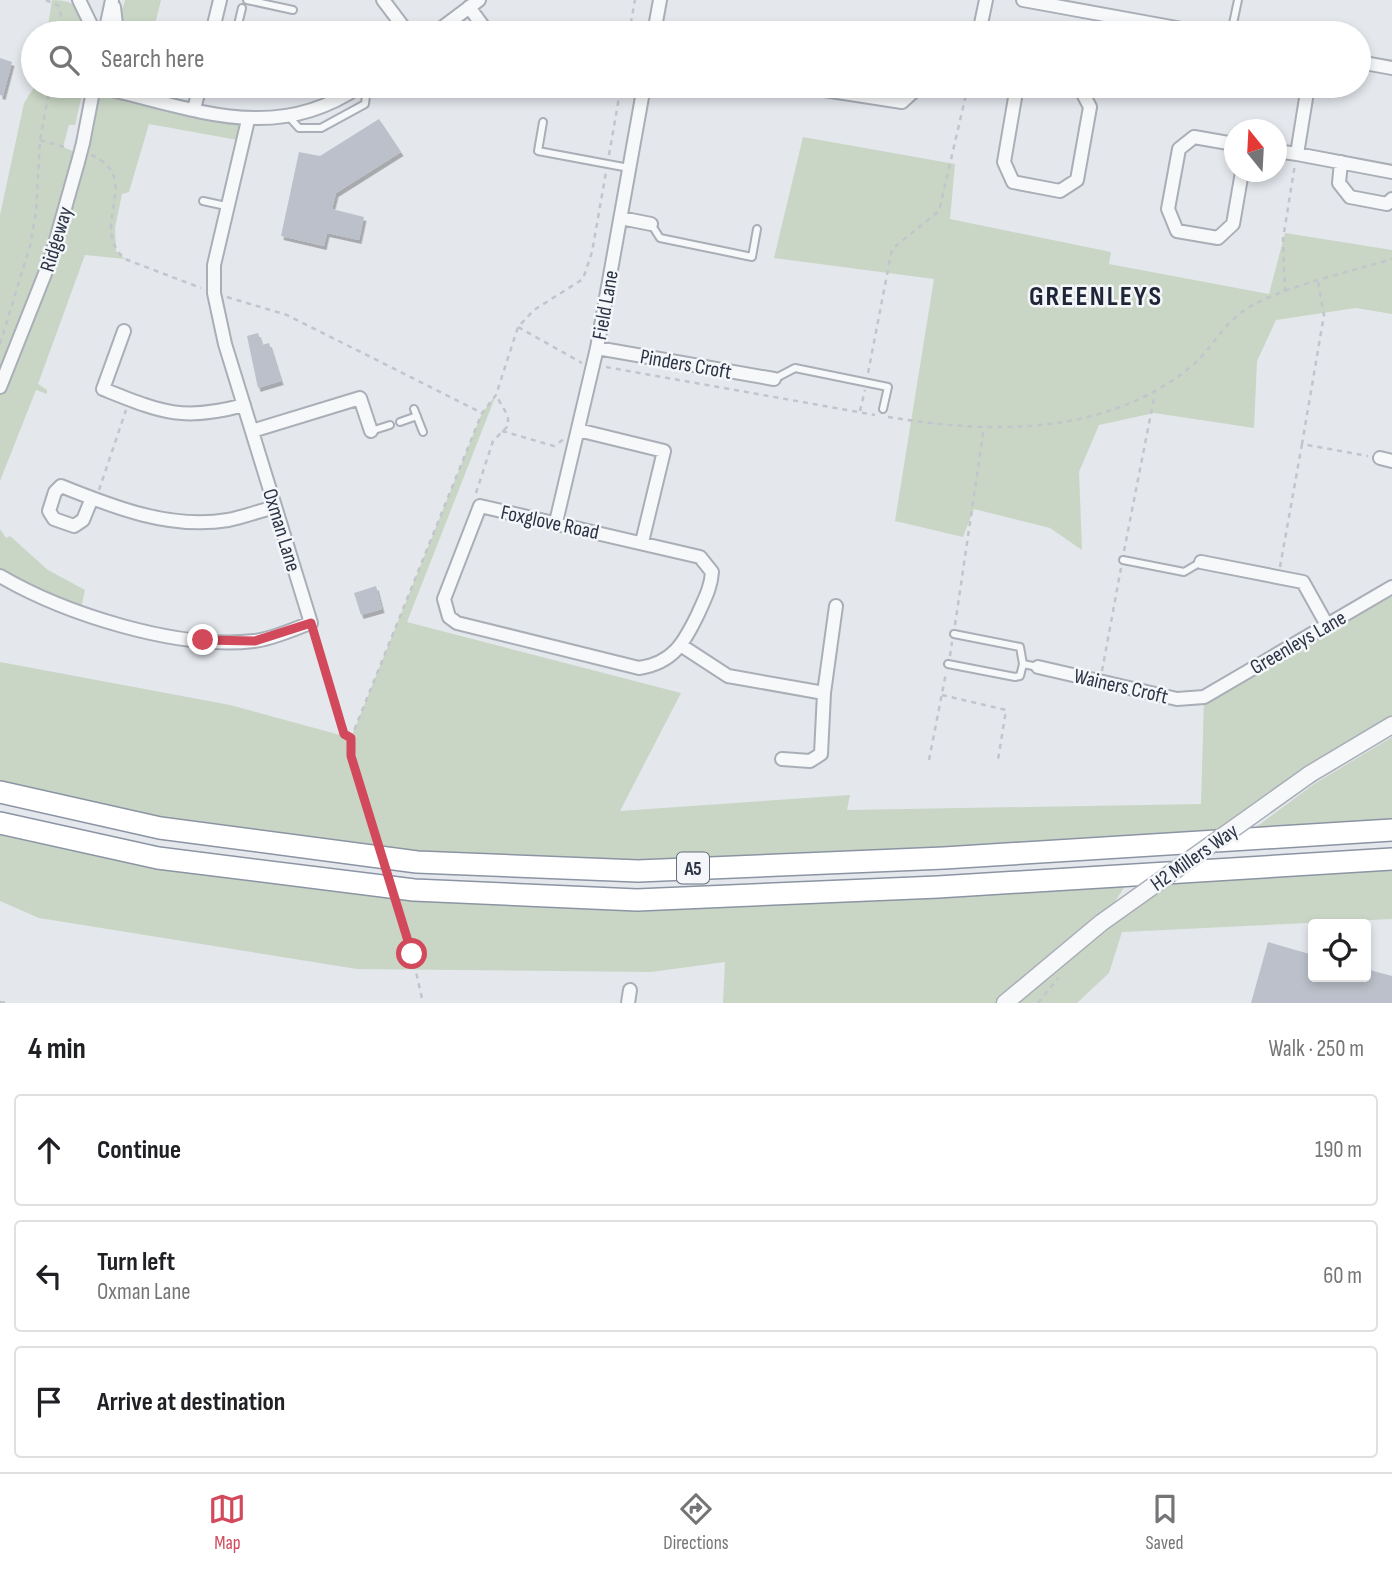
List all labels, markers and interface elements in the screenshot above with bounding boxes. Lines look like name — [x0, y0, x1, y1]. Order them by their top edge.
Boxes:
search box — [21, 21, 1371, 98]
icon: search — [45, 41, 83, 79]
text: Search here — [101, 44, 204, 75]
north arrow — [1224, 119, 1287, 182]
street label: Ridgeway — [35, 204, 78, 275]
street label: Field Lane — [587, 268, 624, 342]
district label: GREENLEYS — [1029, 280, 1163, 313]
street label: Pinders Croft — [638, 344, 734, 385]
street label: Oxman Lane — [257, 486, 306, 575]
street label: Foxglove Road — [499, 500, 601, 545]
street label: Greenleys Lane — [1246, 605, 1351, 680]
route end — [187, 624, 218, 655]
street label: Wainers Croft — [1071, 664, 1170, 709]
street label: H2 Millers Way — [1146, 818, 1243, 897]
road number: A5 — [677, 852, 709, 884]
map controls — [1308, 919, 1371, 982]
button: locate — [1308, 919, 1371, 982]
route start — [396, 938, 427, 969]
text: 4 min — [28, 1031, 86, 1067]
text: Walk · 250 m — [1268, 1035, 1364, 1063]
icon: ahead — [30, 1131, 68, 1169]
text: Continue — [97, 1135, 181, 1166]
text: 190 m — [1315, 1136, 1362, 1164]
text: Turn left — [97, 1247, 175, 1278]
icon: left — [30, 1257, 68, 1295]
text: 60 m — [1323, 1262, 1362, 1290]
text: Oxman Lane — [97, 1278, 191, 1306]
icon: arrive — [30, 1383, 68, 1421]
text: Arrive at destination — [97, 1387, 285, 1418]
tab: Map — [208, 1490, 246, 1555]
tab: Directions — [663, 1490, 729, 1555]
tab: Saved — [1145, 1490, 1184, 1555]

